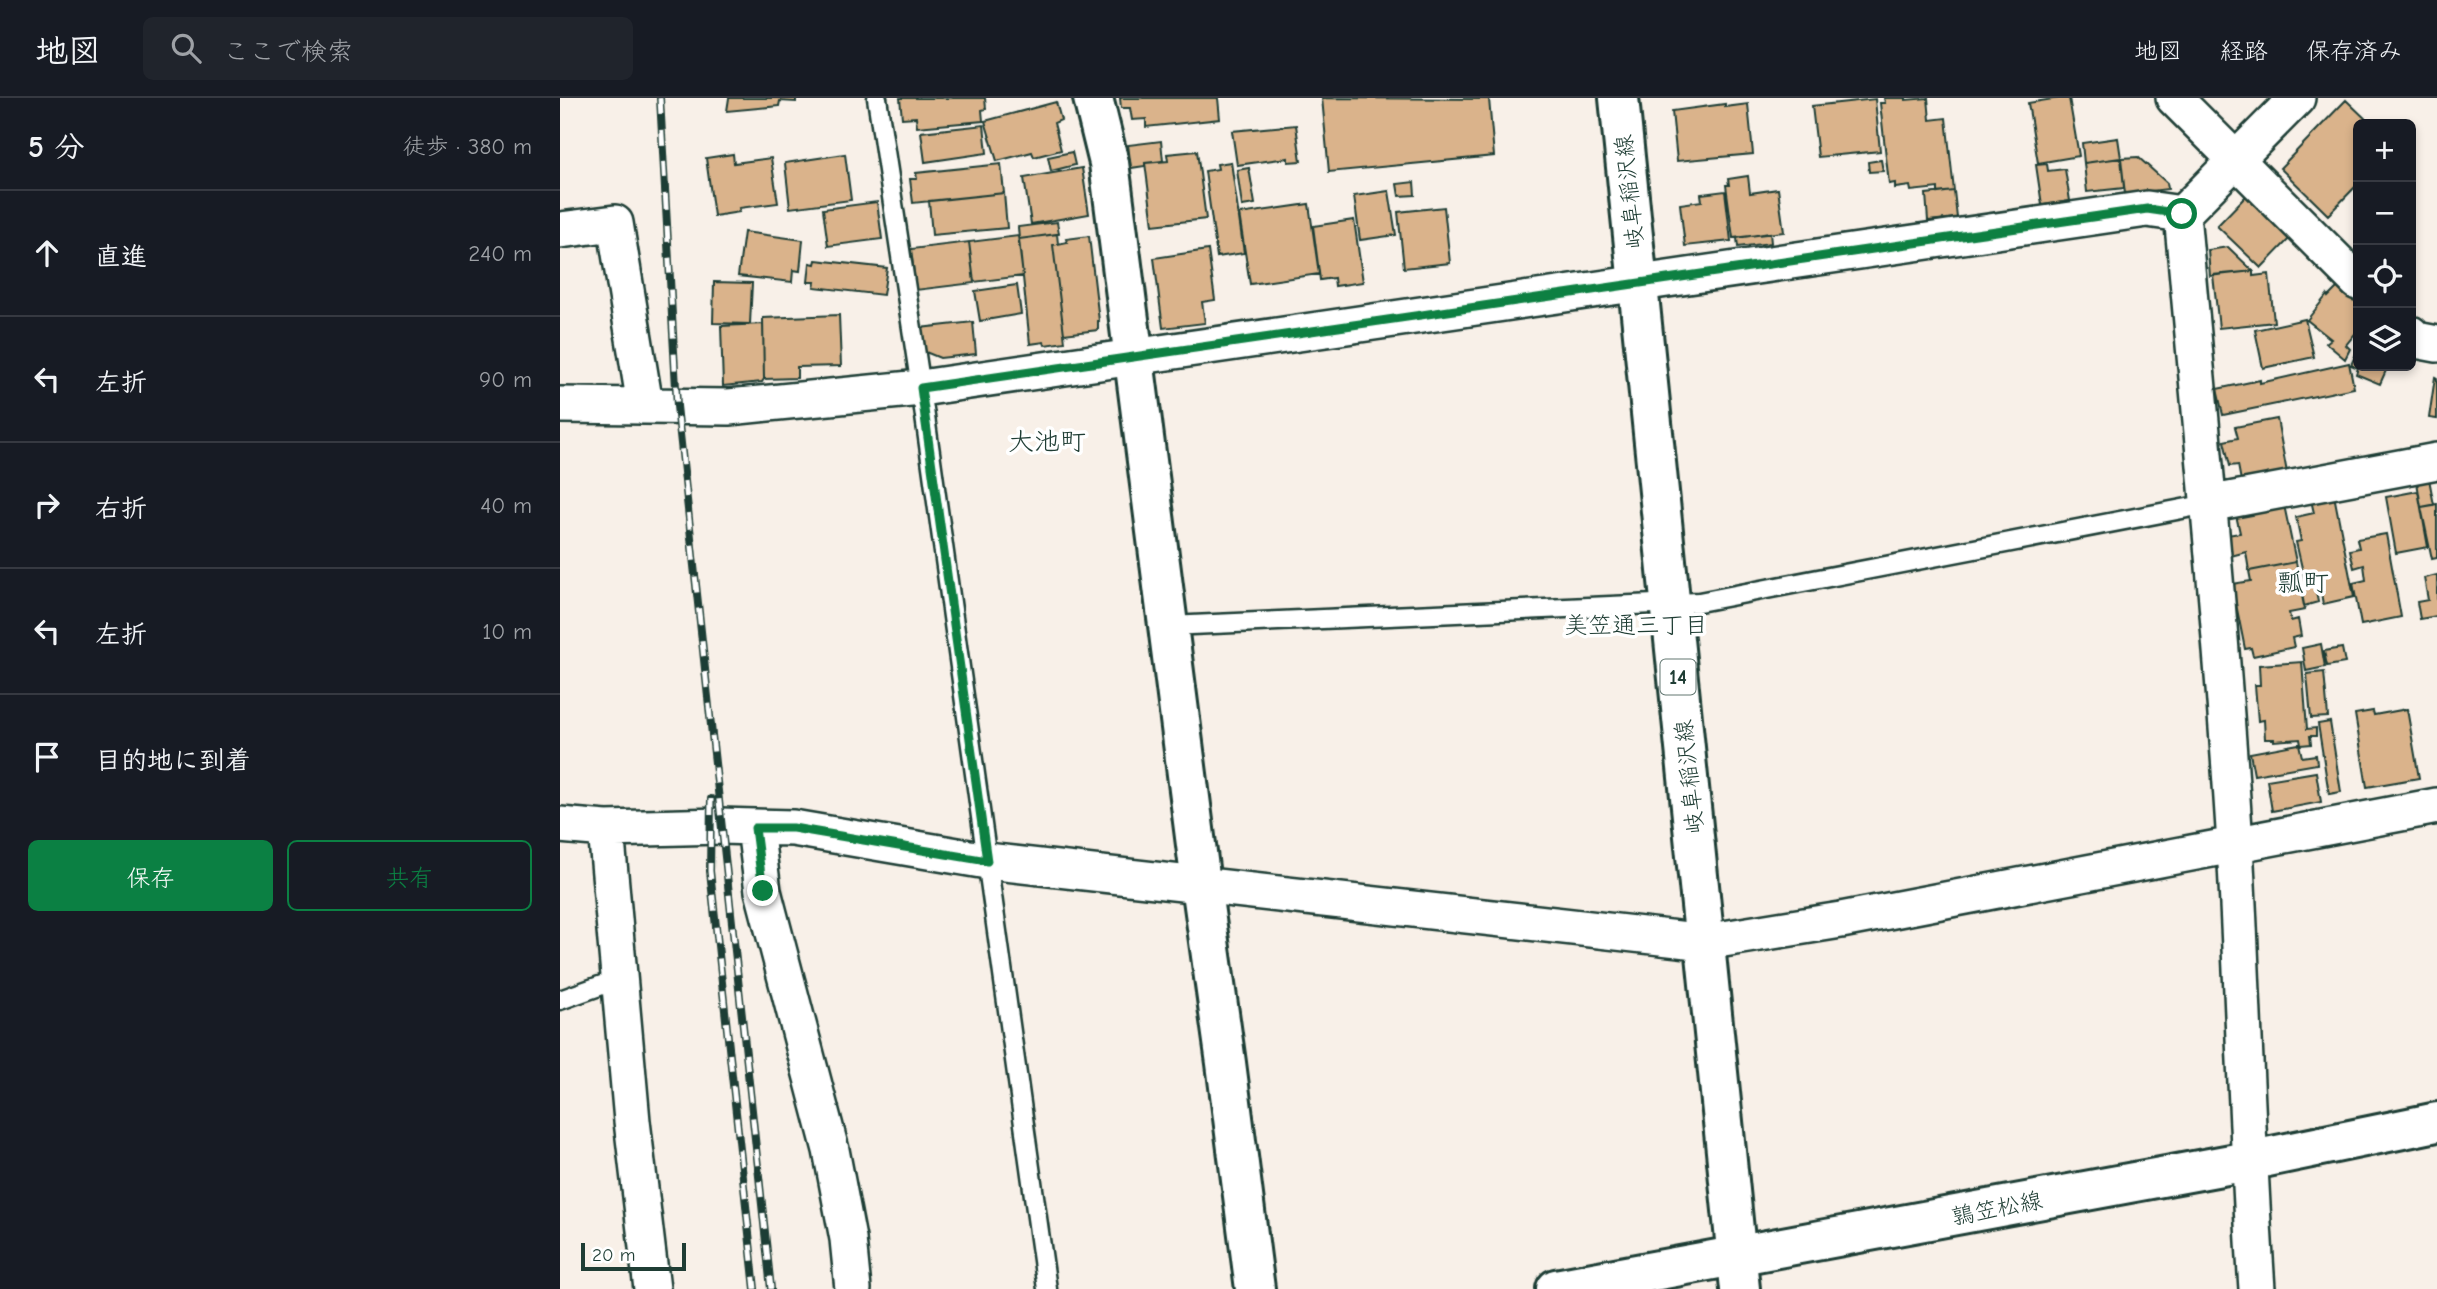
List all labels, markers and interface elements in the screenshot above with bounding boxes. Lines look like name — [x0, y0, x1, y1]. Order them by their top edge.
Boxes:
search box — [143, 17, 633, 80]
icon: search — [167, 29, 205, 67]
text: 地図 — [35, 32, 101, 70]
text: ここで検索 — [223, 37, 353, 67]
text: 地図 — [2134, 37, 2182, 65]
text: 経路 — [2220, 37, 2268, 65]
text: 保存済み — [2306, 37, 2402, 65]
map controls — [2353, 119, 2416, 371]
button: + — [2353, 119, 2416, 182]
text: 5 分 — [28, 130, 85, 165]
text: 徒歩 · 380 m — [402, 133, 532, 160]
street label: 岐阜稲沢線 — [1610, 133, 1649, 251]
button: − — [2353, 182, 2416, 245]
route start — [2166, 198, 2197, 229]
icon: ahead — [28, 234, 66, 272]
text: 240 m — [468, 240, 532, 267]
text: 直進 — [95, 242, 147, 272]
button: locate — [2353, 245, 2416, 308]
button: layers — [2353, 308, 2416, 371]
icon: left — [28, 360, 66, 398]
text: 90 m — [479, 366, 532, 393]
text: 左折 — [95, 368, 147, 398]
district label: 大池町 — [1008, 427, 1086, 457]
icon: right — [28, 486, 66, 524]
text: 40 m — [480, 492, 532, 519]
text: 右折 — [95, 494, 147, 524]
district label: 瓢町 — [2277, 568, 2329, 598]
district label: 美笠通三丁目 — [1564, 611, 1708, 639]
icon: left — [28, 612, 66, 650]
text: 10 m — [482, 618, 532, 645]
text: 左折 — [95, 620, 147, 650]
road number: 14 — [1660, 660, 1696, 694]
street label: 岐阜稲沢線 — [1670, 718, 1709, 836]
icon: arrive — [28, 738, 66, 776]
text: 目的地に到着 — [95, 746, 251, 776]
button: 保存 — [28, 840, 273, 911]
button: 共有 — [287, 840, 532, 911]
route end — [747, 875, 778, 906]
street label: 鶉笠松線 — [1949, 1186, 2045, 1231]
scale bar — [581, 1240, 686, 1272]
text: 20 m — [592, 1244, 636, 1266]

